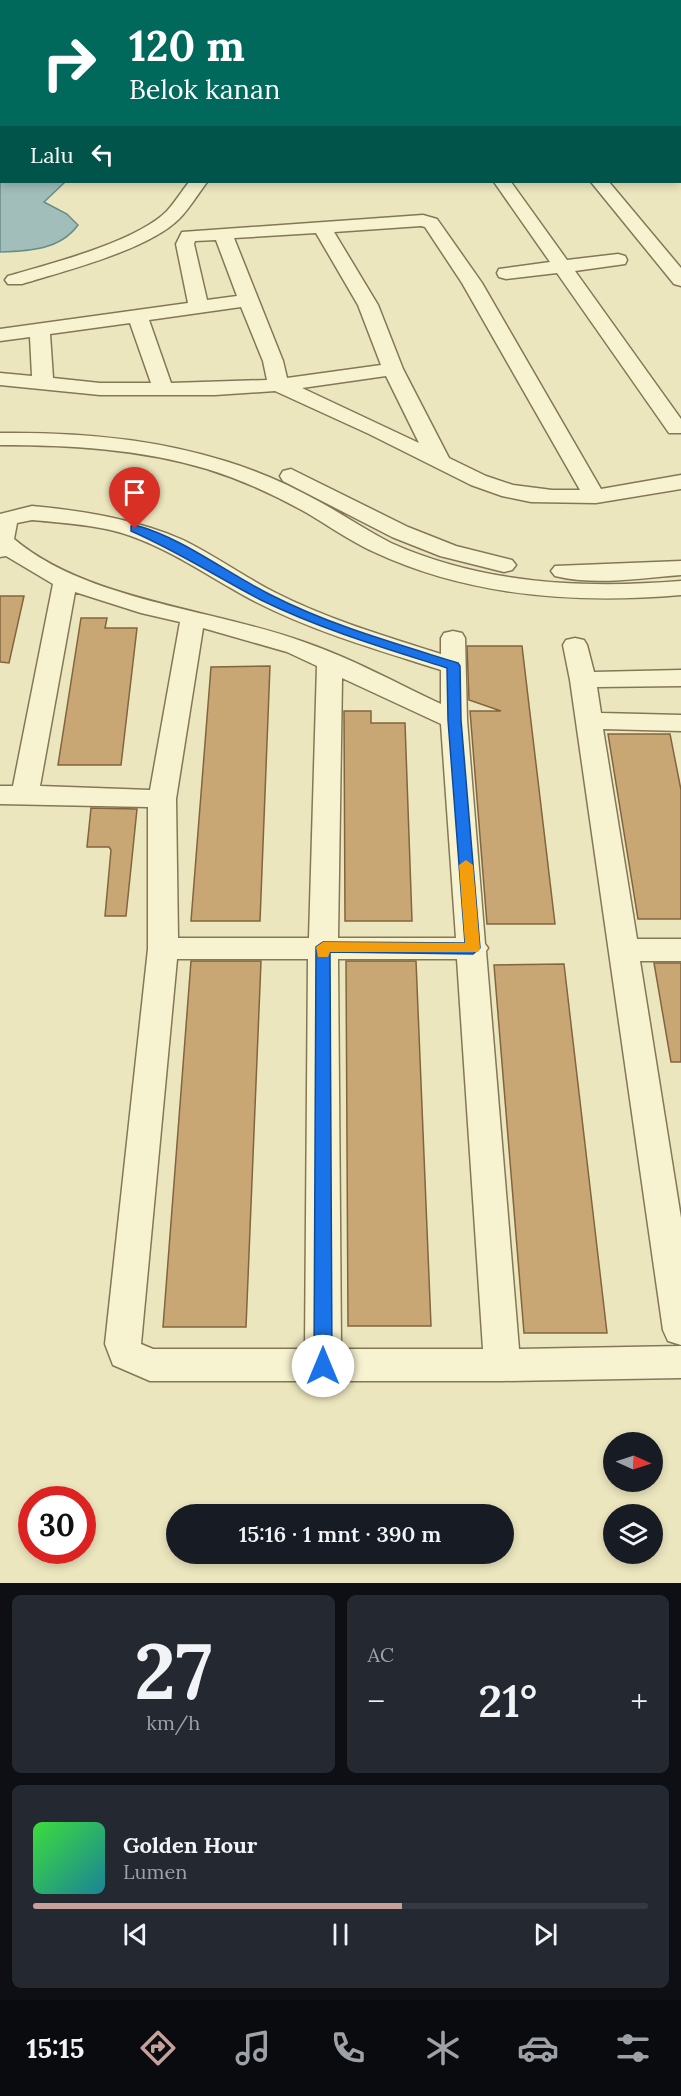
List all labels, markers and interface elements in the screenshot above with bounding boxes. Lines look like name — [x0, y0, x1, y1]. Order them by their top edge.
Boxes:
text: 120 m — [129, 19, 245, 73]
icon: right — [30, 24, 108, 102]
text: Belok kanan — [129, 72, 280, 106]
icon: left — [86, 138, 119, 171]
text: Lalu — [30, 141, 74, 169]
pin — [109, 467, 160, 529]
icon: arrive — [118, 476, 151, 509]
position arrow — [291, 1334, 355, 1398]
north arrow — [603, 1432, 663, 1492]
map controls — [603, 1432, 663, 1564]
speed limit sign: 30 — [18, 1486, 96, 1564]
button: layers — [603, 1504, 663, 1564]
text: 15:16 · 1 mnt · 390 m — [239, 1520, 441, 1548]
text: 27 — [134, 1621, 212, 1720]
text: AC — [368, 1642, 394, 1667]
text: 21° — [478, 1672, 537, 1729]
text: − — [368, 1680, 385, 1722]
text: + — [630, 1680, 648, 1722]
text: km/h — [146, 1710, 200, 1735]
text: Golden Hour — [123, 1831, 257, 1859]
text: Lumen — [123, 1859, 187, 1884]
icon: previous — [119, 1918, 152, 1951]
icon: pause — [324, 1918, 357, 1951]
icon: next — [529, 1918, 562, 1951]
icon: directions — [137, 2027, 179, 2069]
icon: music — [232, 2027, 274, 2069]
icon: phone — [327, 2027, 369, 2069]
icon: climate — [422, 2027, 464, 2069]
icon: car — [517, 2027, 559, 2069]
icon: filters — [612, 2027, 654, 2069]
text: 15:15 — [27, 2031, 84, 2065]

